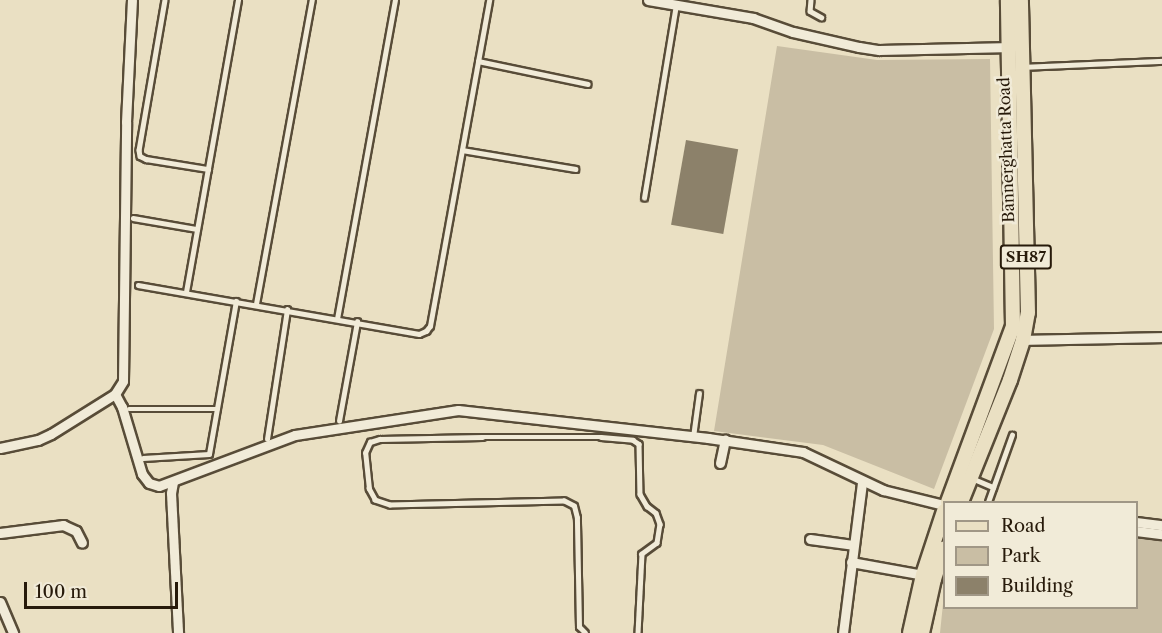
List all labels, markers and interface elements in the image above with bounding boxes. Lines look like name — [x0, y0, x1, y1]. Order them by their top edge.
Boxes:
street label: Bannerghatta Road — [994, 77, 1018, 223]
road number: SH87 — [999, 245, 1053, 269]
legend — [943, 501, 1138, 609]
text: Road — [1001, 515, 1046, 537]
text: Park — [1001, 545, 1040, 567]
scale bar — [27, 570, 182, 608]
text: Building — [1001, 575, 1073, 597]
text: 100 m — [35, 581, 87, 603]

